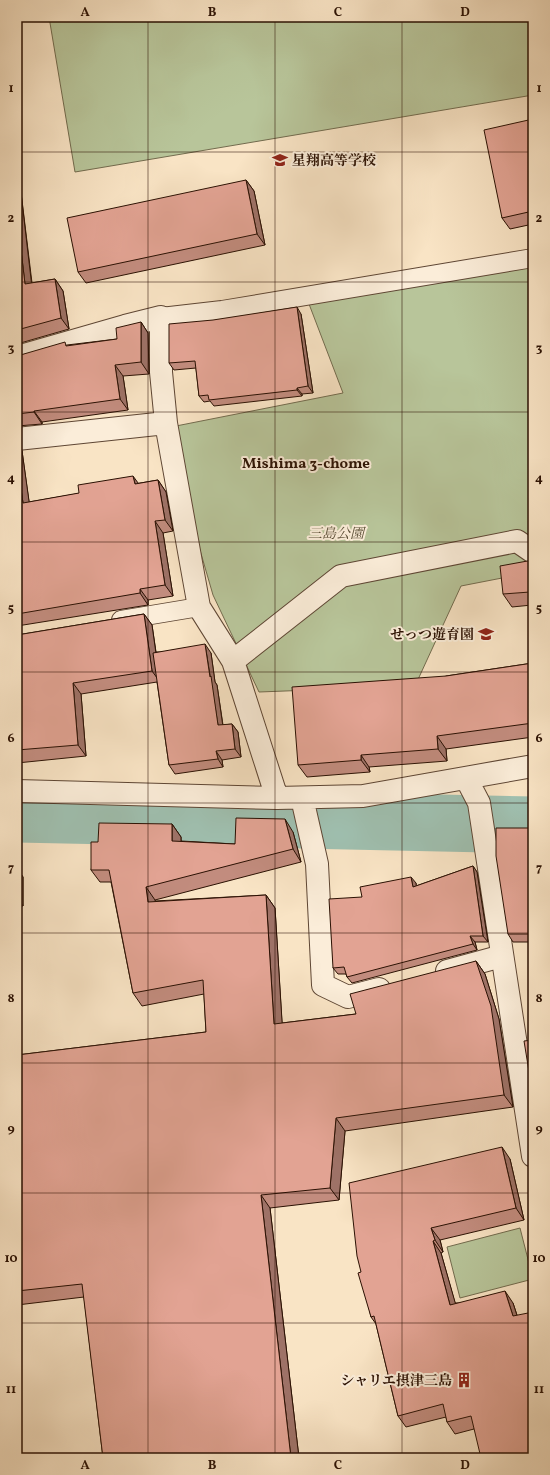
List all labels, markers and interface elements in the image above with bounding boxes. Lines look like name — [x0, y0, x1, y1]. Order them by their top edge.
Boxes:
text: A — [80, 4, 90, 22]
text: B — [208, 4, 217, 22]
text: C — [334, 4, 342, 22]
text: D — [460, 4, 470, 22]
text: 1 — [8, 80, 14, 98]
text: 1 — [536, 80, 542, 98]
school or university icon: 星翔高等学校 — [271, 151, 289, 169]
place label: 星翔高等学校 — [292, 152, 376, 171]
text: 2 — [8, 210, 15, 228]
text: 2 — [536, 210, 543, 228]
text: 3 — [8, 340, 15, 358]
text: 3 — [536, 340, 543, 358]
district label: Mishima 3-chome — [242, 454, 370, 475]
text: 4 — [7, 470, 15, 488]
text: 4 — [535, 470, 543, 488]
park label: 三島公園 — [308, 525, 366, 544]
text: 5 — [8, 600, 14, 618]
text: 5 — [536, 600, 542, 618]
school or university icon: せっつ遊育園 — [477, 625, 495, 643]
place label: せっつ遊育園 — [390, 626, 474, 645]
text: 6 — [7, 730, 15, 748]
text: 6 — [535, 730, 543, 748]
text: 7 — [8, 860, 14, 878]
text: 7 — [536, 860, 542, 878]
text: 8 — [7, 990, 15, 1008]
text: 8 — [535, 990, 543, 1008]
text: 9 — [7, 1120, 15, 1138]
text: 9 — [535, 1120, 543, 1138]
text: 10 — [4, 1250, 18, 1268]
text: 10 — [532, 1250, 546, 1268]
building icon: シャリエ摂津三島 — [455, 1371, 473, 1389]
place label: シャリエ摂津三島 — [341, 1372, 452, 1391]
text: 11 — [6, 1381, 16, 1399]
text: 11 — [534, 1381, 544, 1399]
text: A — [80, 1457, 90, 1475]
text: B — [208, 1457, 217, 1475]
text: C — [334, 1457, 342, 1475]
text: D — [460, 1457, 470, 1475]

